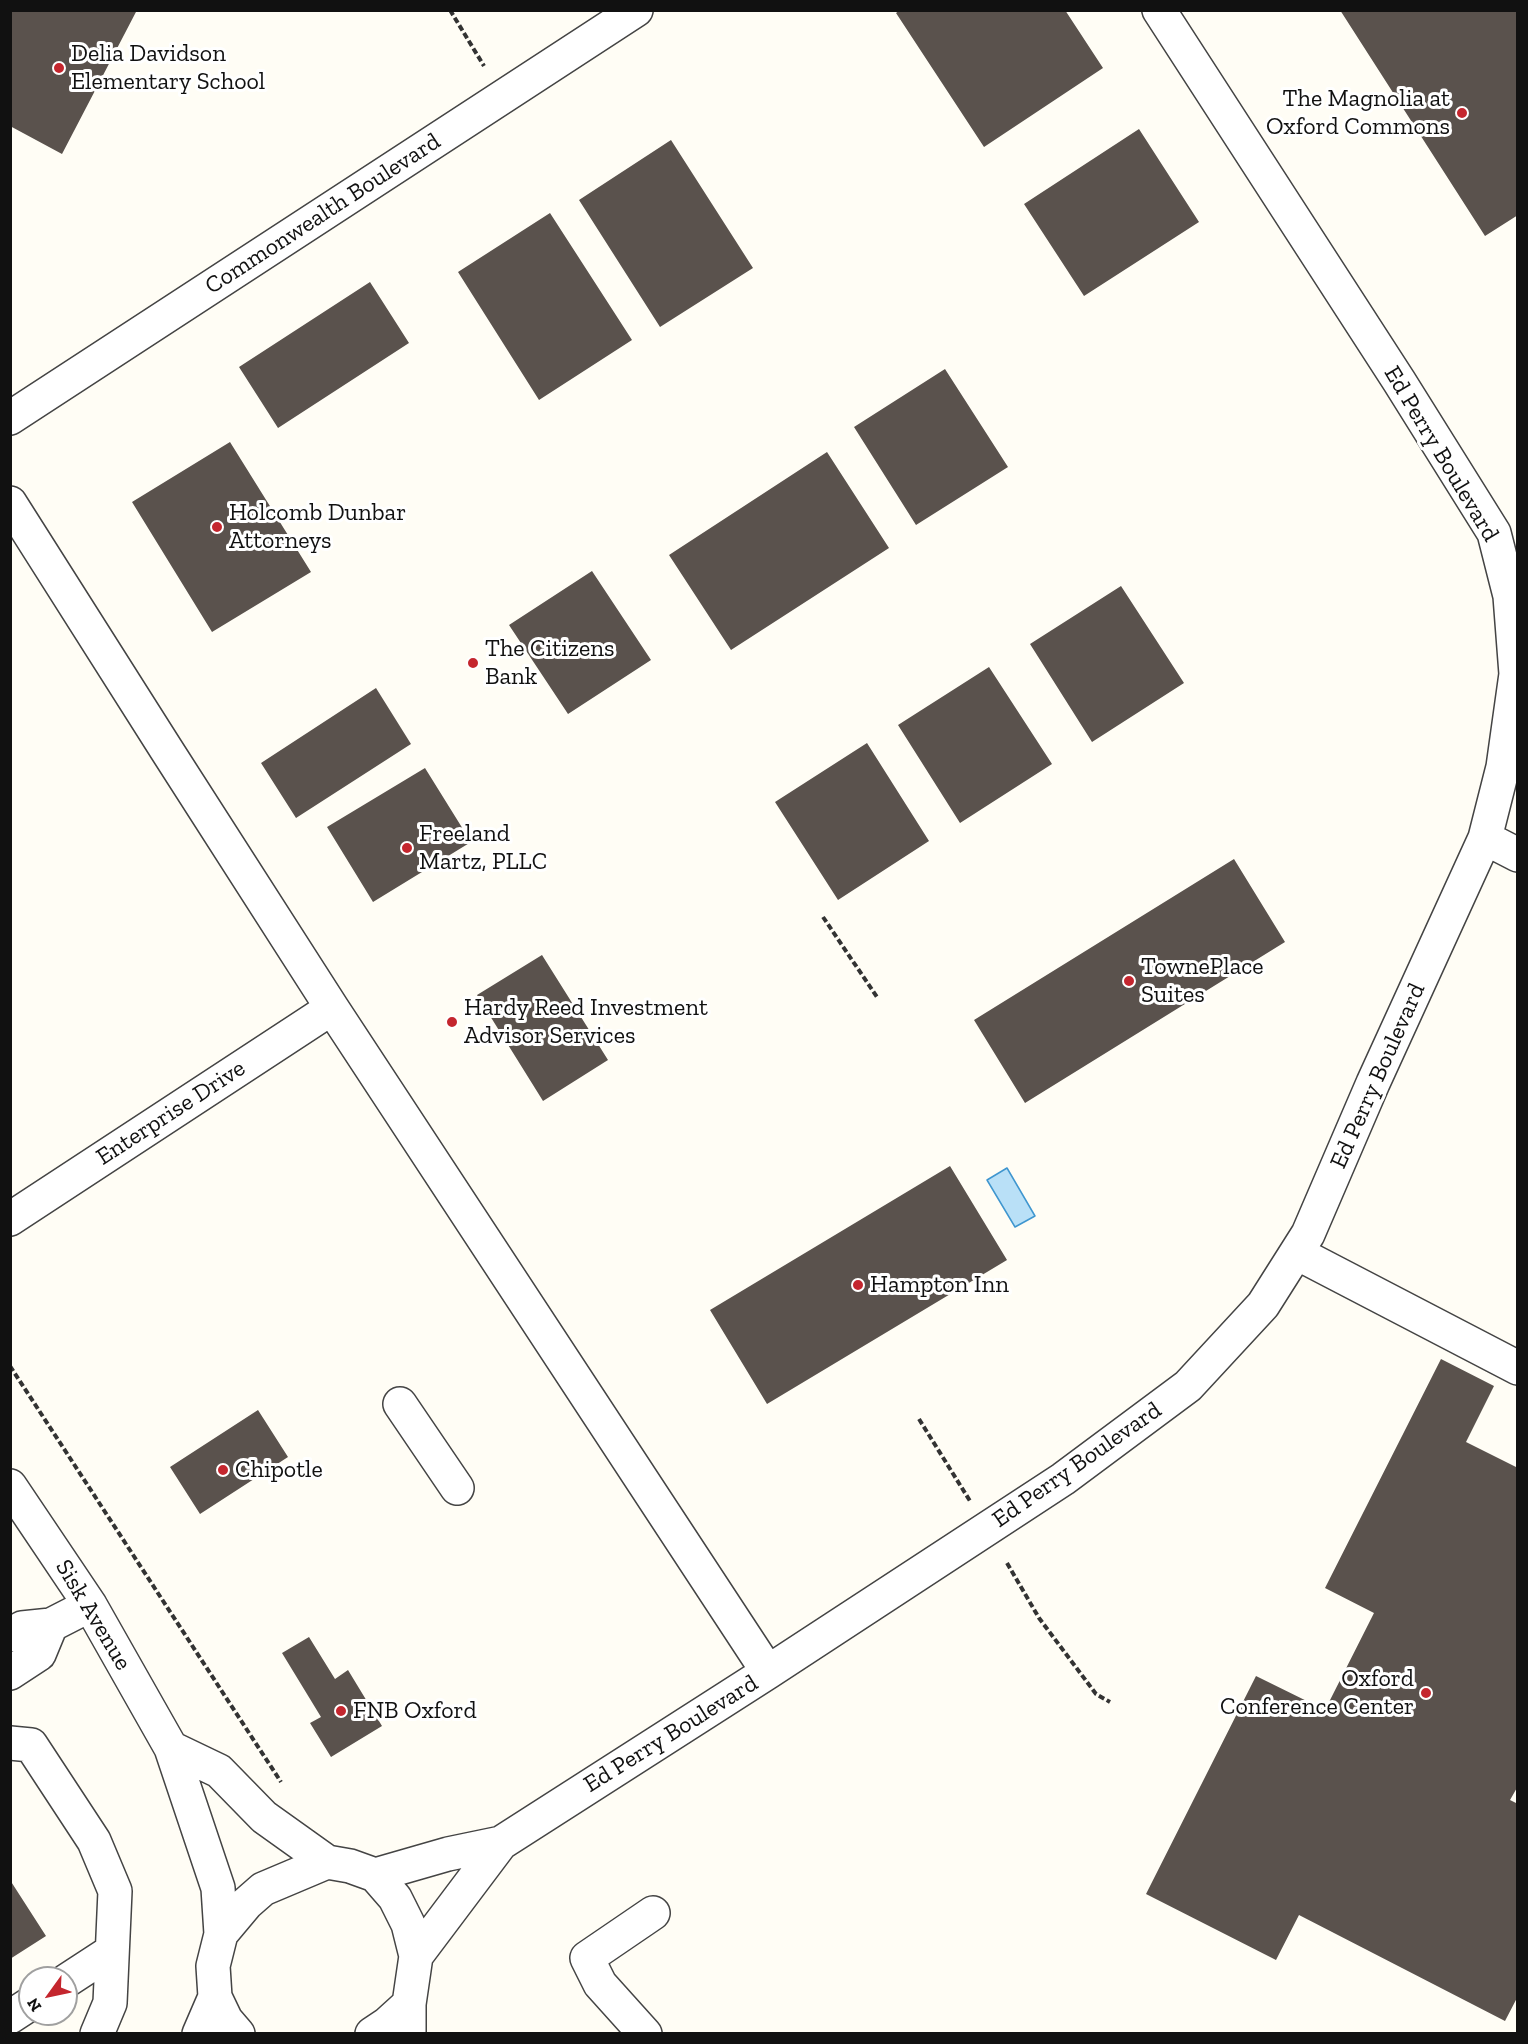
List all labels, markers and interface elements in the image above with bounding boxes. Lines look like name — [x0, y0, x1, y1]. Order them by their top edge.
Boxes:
place label: Delia Davidson Elementary School — [71, 40, 265, 96]
marker: Delia Davidson Elementary School — [52, 61, 66, 75]
place label: The Magnolia at Oxford Commons — [1266, 85, 1450, 141]
marker: The Magnolia at Oxford Commons — [1455, 106, 1469, 120]
street label: Commonwealth Boulevard — [200, 127, 446, 301]
street label: Ed Perry Boulevard — [1377, 361, 1505, 547]
place label: Holcomb Dunbar Attorneys — [229, 499, 406, 555]
marker: Holcomb Dunbar Attorneys — [210, 520, 224, 534]
place label: The Citizens Bank — [485, 635, 615, 691]
marker: The Citizens Bank — [466, 656, 480, 670]
place label: Freeland Martz, PLLC — [419, 820, 547, 876]
marker: Freeland Martz, PLLC — [400, 841, 414, 855]
place label: TownePlace Suites — [1141, 953, 1264, 1009]
marker: TownePlace Suites — [1122, 974, 1136, 988]
street label: Ed Perry Boulevard — [1324, 979, 1432, 1173]
place label: Hardy Reed Investment Advisor Services — [464, 994, 708, 1050]
marker: Hardy Reed Investment Advisor Services — [445, 1015, 459, 1029]
street label: Enterprise Drive — [91, 1054, 251, 1172]
place label: Hampton Inn — [870, 1271, 1009, 1299]
marker: Hampton Inn — [851, 1278, 865, 1292]
street label: Ed Perry Boulevard — [987, 1396, 1167, 1534]
place label: Chipotle — [235, 1456, 323, 1484]
marker: Chipotle — [216, 1463, 230, 1477]
street label: Sisk Avenue — [49, 1554, 137, 1676]
place label: Oxford Conference Center — [1220, 1665, 1414, 1721]
street label: Ed Perry Boulevard — [579, 1669, 763, 1799]
marker: Oxford Conference Center — [1419, 1686, 1433, 1700]
place label: FNB Oxford — [353, 1697, 477, 1725]
marker: FNB Oxford — [334, 1704, 348, 1718]
north arrow — [18, 1966, 78, 2026]
text: N — [23, 1995, 45, 2015]

